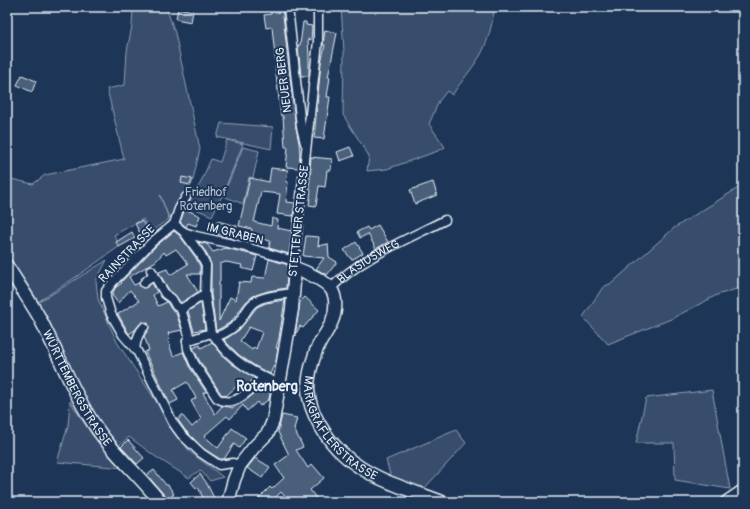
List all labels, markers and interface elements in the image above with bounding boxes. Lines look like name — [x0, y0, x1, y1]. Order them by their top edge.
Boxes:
street label: NEUER BERG — [273, 46, 295, 114]
street label: STETTENER STRASSE — [286, 164, 312, 278]
park label: Friedhof Rotenberg — [180, 185, 232, 214]
street label: IM GRABEN — [205, 220, 265, 248]
street label: RAINSTRASSE — [96, 222, 158, 286]
street label: BLASIUSWEG — [334, 236, 402, 287]
street label: WÜRTTEMBERGSTRASSE — [39, 328, 115, 449]
street label: MARKGRÄFLERSTRASSE — [300, 375, 380, 483]
district label: Rotenberg — [236, 378, 298, 395]

